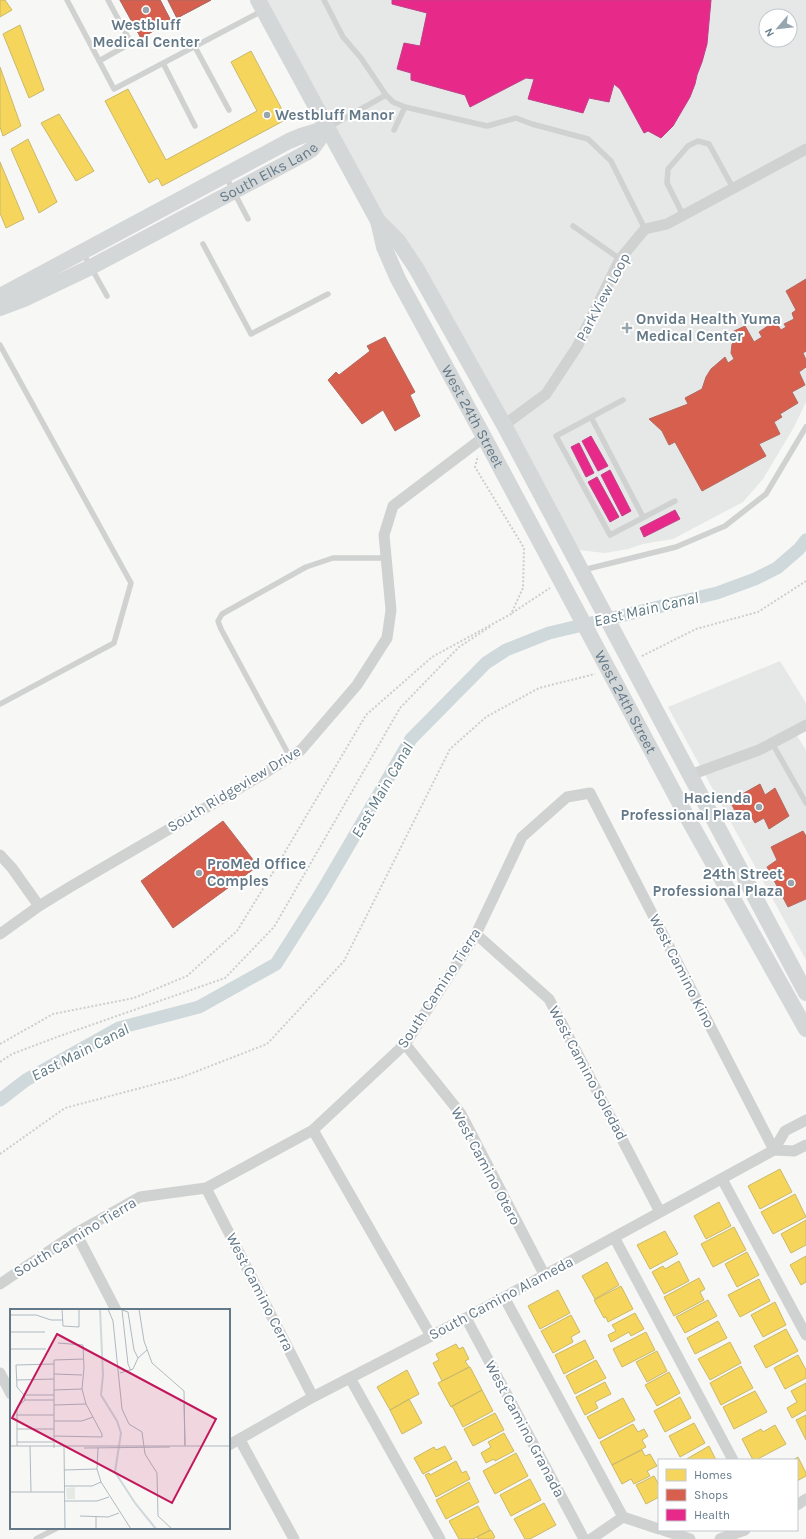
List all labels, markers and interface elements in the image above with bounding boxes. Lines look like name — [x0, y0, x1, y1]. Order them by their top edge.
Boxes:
marker: Westbluff Medical Center — [141, 5, 151, 15]
north arrow — [758, 8, 798, 48]
place label: Westbluff Medical Center — [93, 16, 200, 51]
text: N — [762, 26, 777, 39]
place label: Westbluff Manor — [275, 106, 394, 124]
marker: Westbluff Manor — [262, 110, 272, 120]
street label: South Elks Lane — [216, 140, 322, 206]
street label: ParkView Loop — [572, 250, 634, 344]
place label: Onvida Health Yuma Medical Center — [636, 310, 781, 345]
marker: Onvida Health Yuma Medical Center — [621, 322, 633, 334]
street label: West 24th Street — [438, 362, 508, 471]
water label: East Main Canal — [592, 588, 700, 630]
street label: West 24th Street — [591, 647, 661, 757]
water label: East Main Canal — [347, 739, 417, 841]
street label: South Ridgeview Drive — [164, 742, 304, 836]
place label: Hacienda Professional Plaza — [620, 789, 751, 824]
marker: Hacienda Professional Plaza — [754, 802, 764, 812]
place label: ProMed Office Comples — [207, 855, 306, 890]
place label: 24th Street Professional Plaza — [652, 865, 783, 900]
marker: ProMed Office Comples — [194, 868, 204, 878]
marker: 24th Street Professional Plaza — [786, 878, 796, 888]
street label: West Camino Kino — [646, 911, 718, 1031]
street label: South Camino Tierra — [393, 924, 485, 1052]
street label: West Camino Soledad — [545, 1003, 631, 1143]
water label: East Main Canal — [28, 1019, 132, 1085]
street label: West Camino Otero — [447, 1104, 525, 1228]
street label: South Camino Tierra — [10, 1193, 140, 1281]
street label: West Camino Cerra — [222, 1230, 298, 1354]
street label: South Camino Alameda — [426, 1252, 576, 1344]
inset map — [10, 1309, 230, 1529]
street label: West Camino Granada — [481, 1358, 569, 1500]
legend — [658, 1459, 798, 1531]
text: Homes — [694, 1468, 732, 1482]
text: Shops — [694, 1488, 728, 1502]
text: Health — [694, 1508, 730, 1522]

